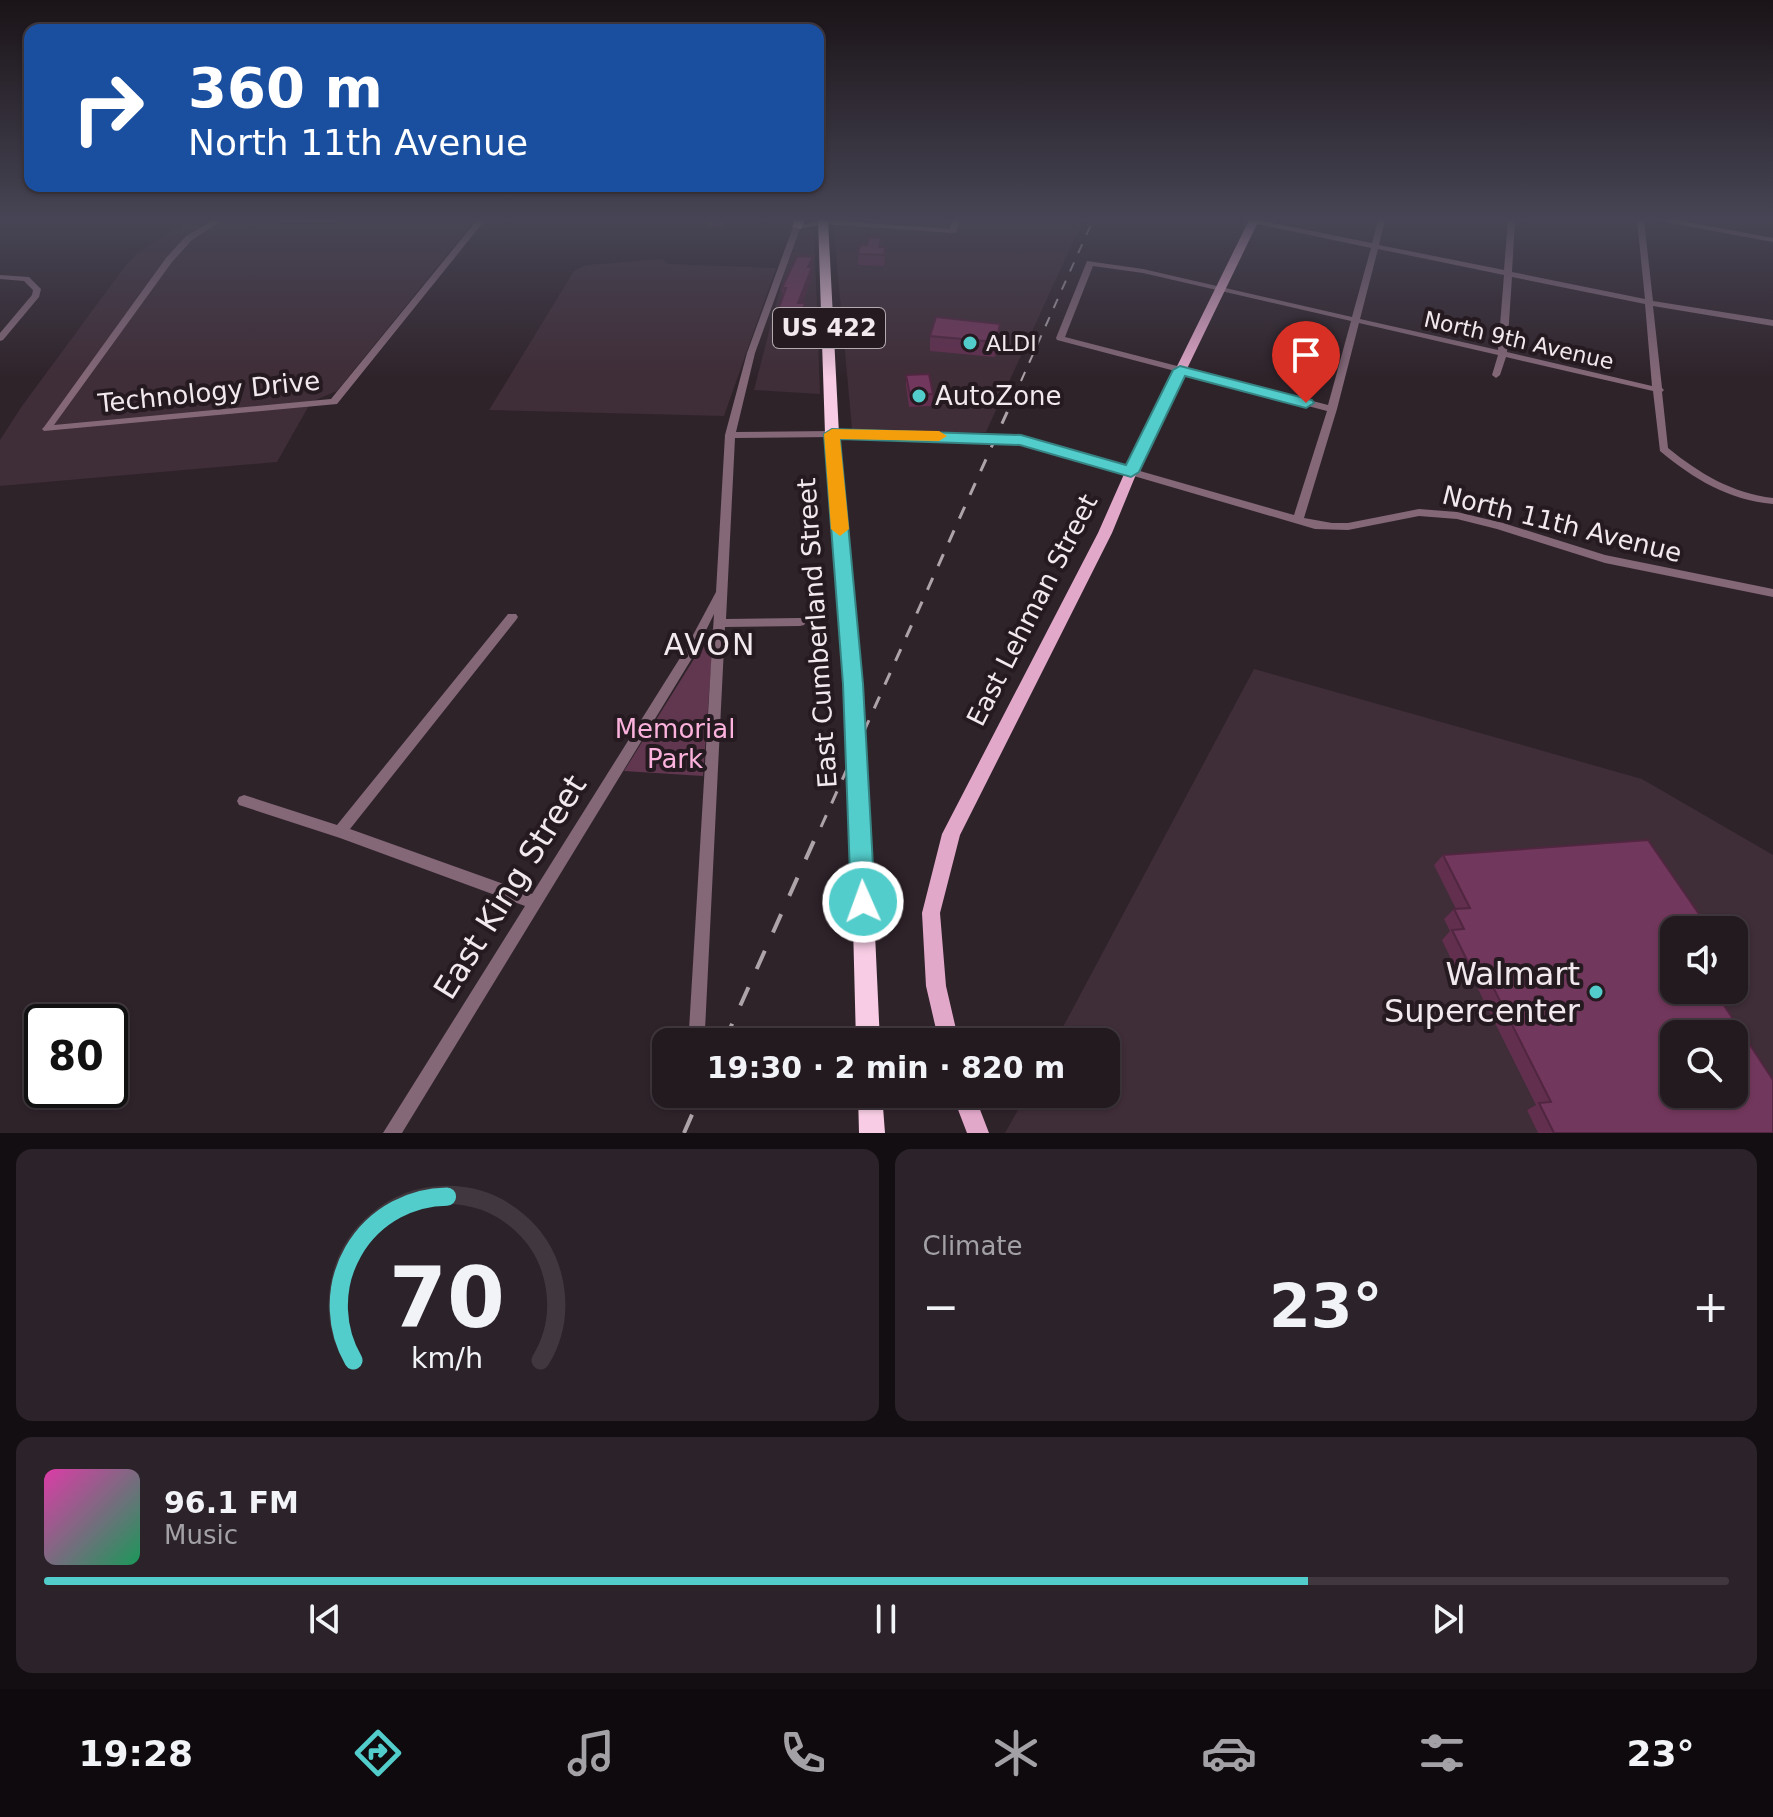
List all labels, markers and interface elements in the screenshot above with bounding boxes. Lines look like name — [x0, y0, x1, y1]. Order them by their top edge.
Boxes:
text: 360 m — [188, 55, 383, 120]
icon: right — [56, 56, 160, 160]
text: North 11th Avenue — [188, 122, 528, 163]
street label: North 9th Avenue — [1422, 307, 1616, 374]
road number: US 422 — [773, 308, 885, 348]
pin — [1272, 321, 1340, 403]
place label: ALDI — [986, 331, 1037, 356]
icon: arrive — [1284, 333, 1328, 377]
marker: ALDI — [961, 334, 979, 352]
street label: Technology Drive — [95, 365, 322, 419]
place label: AutoZone — [935, 381, 1062, 411]
marker: AutoZone — [910, 387, 928, 405]
street label: East Cumberland Street — [791, 477, 843, 789]
street label: North 11th Avenue — [1439, 480, 1685, 568]
street label: East Lehman Street — [961, 489, 1103, 731]
district label: AVON — [664, 627, 756, 662]
park label: Memorial Park — [615, 714, 735, 774]
street label: East King Street — [426, 768, 594, 1006]
position arrow — [821, 860, 905, 944]
map controls — [1660, 916, 1748, 1108]
button: sound — [1660, 916, 1748, 1004]
place label: Walmart Supercenter — [1384, 955, 1581, 1030]
marker: Walmart Supercenter — [1587, 983, 1605, 1001]
speed limit sign: 80 — [24, 1004, 128, 1108]
button: search — [1660, 1020, 1748, 1108]
text: 19:30 · 2 min · 820 m — [707, 1050, 1065, 1085]
text: Climate — [923, 1231, 1023, 1261]
text: 70 — [389, 1250, 505, 1347]
text: 23° — [1269, 1271, 1383, 1341]
text: − — [923, 1281, 959, 1332]
text: + — [1692, 1281, 1729, 1332]
text: km/h — [411, 1341, 483, 1375]
text: 96.1 FM — [164, 1485, 299, 1520]
text: Music — [164, 1520, 238, 1550]
icon: previous — [303, 1597, 347, 1641]
icon: pause — [864, 1597, 908, 1641]
icon: next — [1426, 1597, 1470, 1641]
icon: directions — [350, 1725, 406, 1781]
icon: music — [563, 1725, 619, 1781]
icon: phone — [775, 1725, 831, 1781]
icon: climate — [988, 1725, 1044, 1781]
icon: car — [1201, 1725, 1257, 1781]
icon: filters — [1414, 1725, 1470, 1781]
text: 19:28 — [78, 1733, 193, 1774]
text: 23° — [1626, 1733, 1695, 1774]

